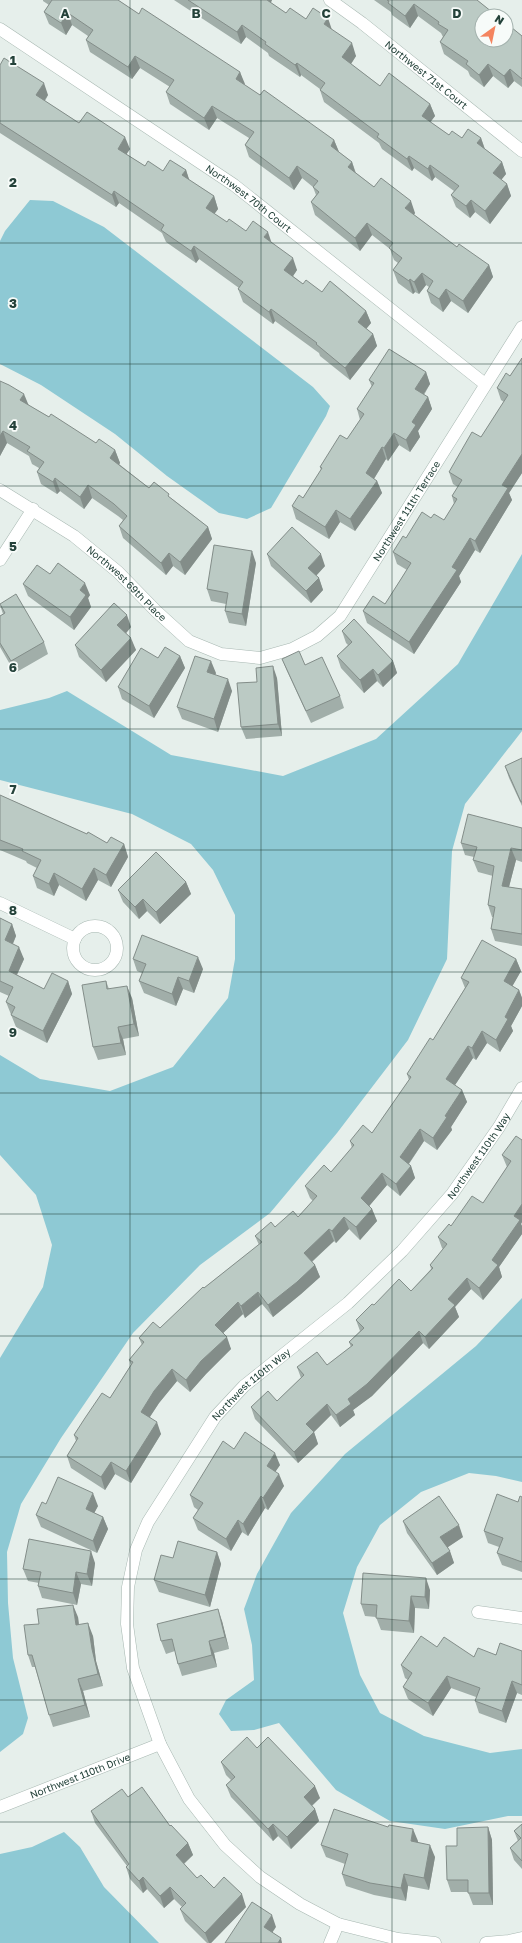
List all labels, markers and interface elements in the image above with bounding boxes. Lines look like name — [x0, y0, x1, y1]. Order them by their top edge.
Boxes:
text: A — [60, 5, 70, 21]
text: B — [191, 5, 201, 21]
text: C — [321, 5, 331, 21]
text: D — [452, 5, 462, 21]
north arrow — [474, 8, 514, 48]
text: N — [493, 11, 507, 27]
street label: Northwest 71st Court — [383, 38, 470, 111]
text: 1 — [10, 52, 17, 68]
street label: Northwest 70th Court — [204, 162, 294, 234]
text: 2 — [9, 174, 17, 190]
text: 3 — [9, 295, 17, 311]
text: 4 — [9, 417, 17, 433]
street label: Northwest 111th Terrace — [370, 458, 442, 563]
text: 5 — [9, 538, 17, 554]
street label: Northwest 69th Place — [84, 543, 169, 624]
text: 6 — [9, 659, 17, 675]
text: 7 — [9, 781, 17, 797]
text: 8 — [9, 902, 17, 918]
text: 9 — [9, 1024, 17, 1040]
street label: Northwest 110th Way — [444, 1110, 512, 1201]
street label: Northwest 110th Way — [209, 1345, 293, 1423]
street label: Northwest 110th Drive — [28, 1750, 132, 1801]

